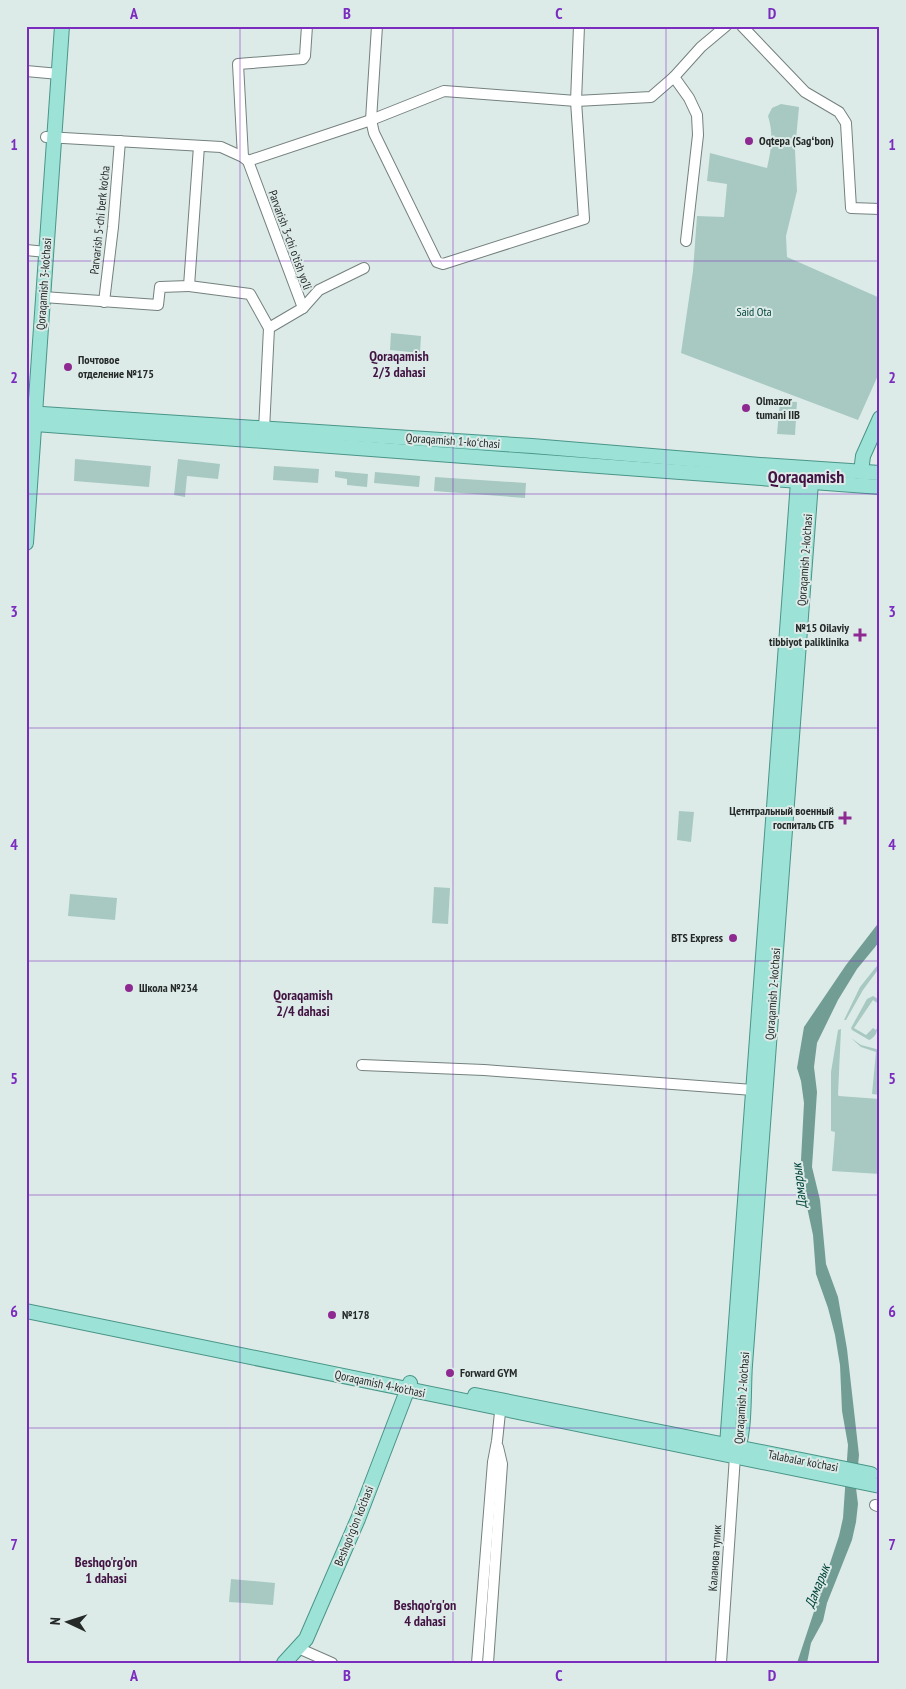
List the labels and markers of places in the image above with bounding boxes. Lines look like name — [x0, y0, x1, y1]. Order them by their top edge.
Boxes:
place label: Oqtepa (Sagʻbon) — [759, 133, 834, 148]
marker: Oqtepa (Sagʻbon) — [743, 135, 755, 147]
place label: Почтовое отделение №175 — [78, 352, 154, 381]
marker: Почтовое отделение №175 — [62, 361, 74, 373]
place label: Olmazor tumani IIB — [756, 393, 800, 422]
marker: Olmazor tumani IIB — [740, 402, 752, 414]
place label: №15 Oilaviy tibbiyot paliklinika — [769, 620, 849, 649]
marker: №15 Oilaviy tibbiyot paliklinika — [853, 628, 867, 642]
place label: Цетнтральный военный госпиталь СГБ — [729, 803, 834, 832]
marker: Цетнтральный военный госпиталь СГБ — [838, 811, 852, 825]
place label: BTS Express — [671, 930, 723, 945]
marker: BTS Express — [727, 932, 739, 944]
place label: Школа №234 — [139, 980, 198, 995]
marker: Школа №234 — [123, 982, 135, 994]
place label: №178 — [342, 1307, 370, 1322]
marker: №178 — [326, 1309, 338, 1321]
place label: Forward GYM — [460, 1365, 517, 1380]
marker: Forward GYM — [444, 1367, 456, 1379]

